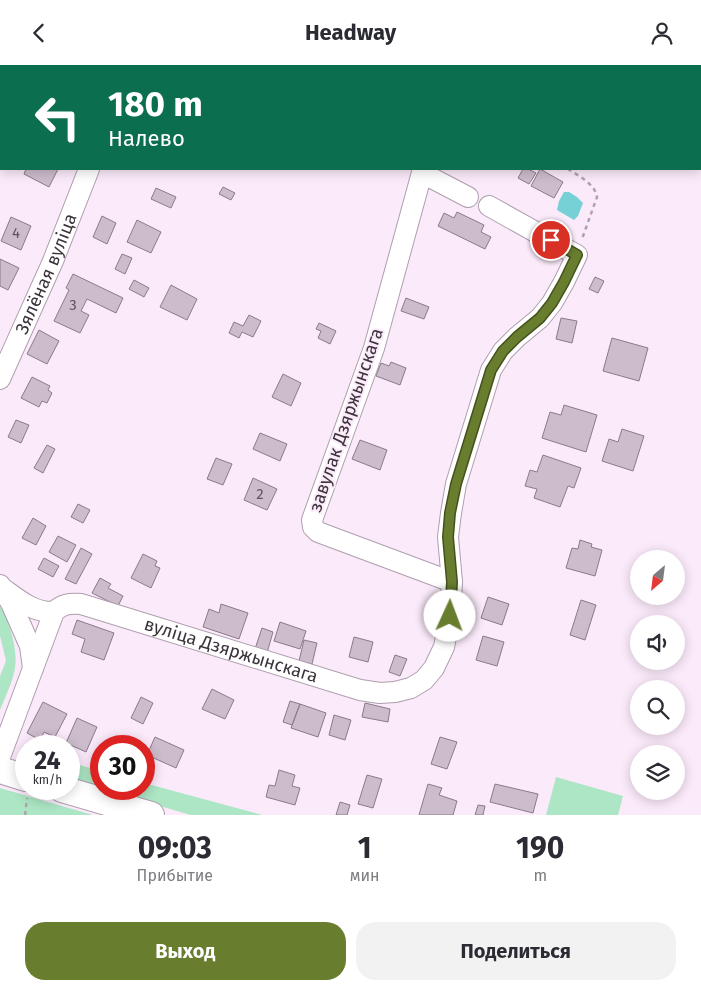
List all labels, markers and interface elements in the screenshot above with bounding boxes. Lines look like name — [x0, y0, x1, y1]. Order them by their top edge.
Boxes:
icon: back — [25, 19, 53, 47]
text: Headway — [305, 19, 396, 46]
icon: person — [648, 19, 676, 47]
text: 180 m — [108, 83, 203, 125]
icon: left — [25, 85, 90, 150]
text: Налево — [108, 125, 185, 152]
street label: Зялёная вуліца — [11, 210, 82, 337]
pin — [530, 219, 572, 261]
house number: 4 — [12, 224, 20, 242]
icon: arrive — [537, 226, 565, 254]
house number: 3 — [69, 296, 77, 314]
street label: завулак Дзяржынскага — [304, 325, 388, 515]
house number: 2 — [256, 485, 264, 503]
north arrow — [630, 550, 685, 605]
map controls — [630, 550, 685, 800]
position arrow — [423, 589, 475, 641]
street label: вуліца Дзяржынскага — [141, 613, 321, 687]
button: sound — [630, 615, 685, 670]
button: search — [630, 680, 685, 735]
speed limit sign: 30 — [90, 735, 155, 800]
button: layers — [630, 745, 685, 800]
text: 24 — [34, 746, 61, 776]
text: km/h — [33, 773, 62, 787]
text: 09:03 — [138, 830, 212, 866]
text: 1 — [358, 830, 372, 866]
text: 190 — [516, 830, 564, 866]
text: Прибытие — [137, 866, 213, 885]
text: мин — [350, 866, 380, 885]
text: m — [533, 866, 547, 885]
button: Выход — [25, 922, 346, 980]
button: Поделиться — [356, 922, 676, 980]

